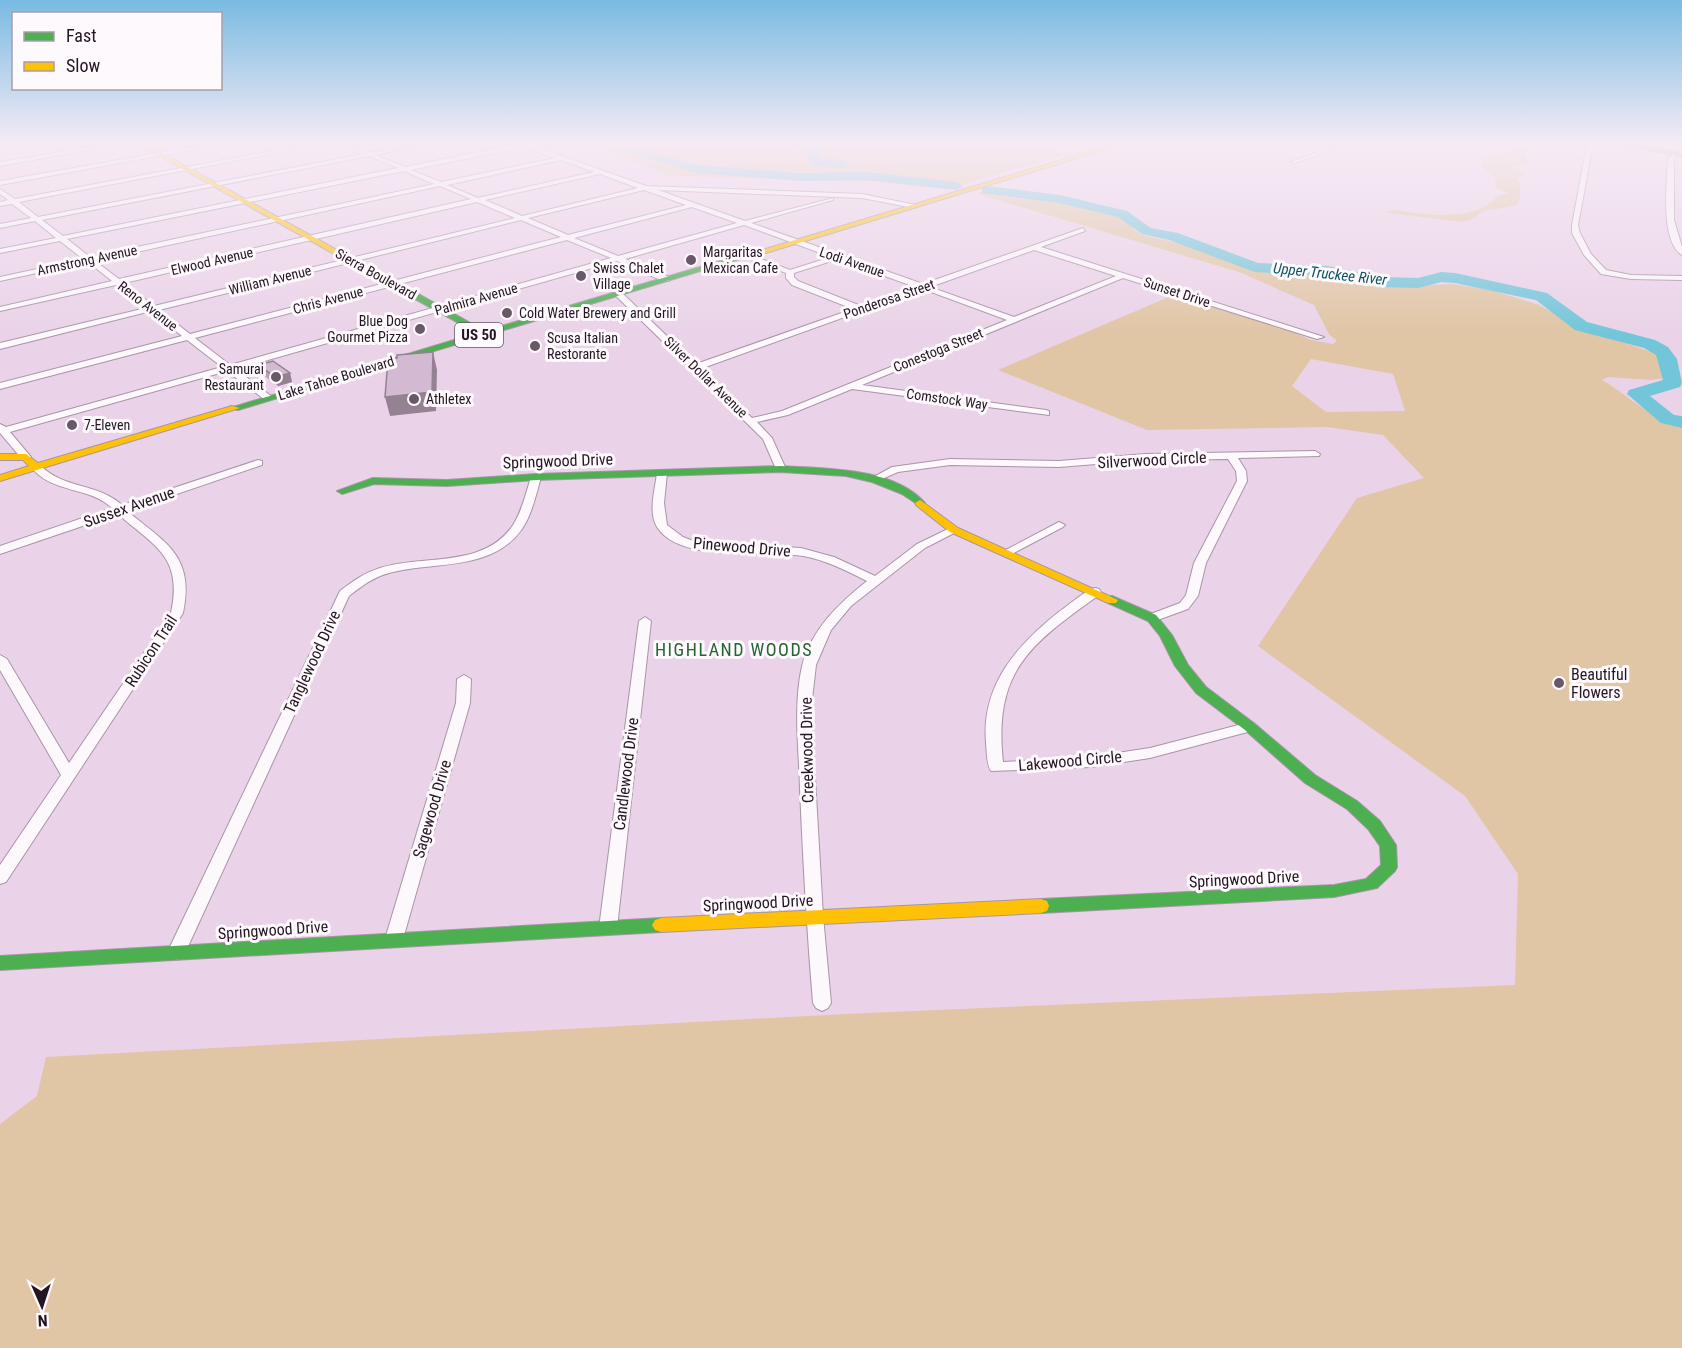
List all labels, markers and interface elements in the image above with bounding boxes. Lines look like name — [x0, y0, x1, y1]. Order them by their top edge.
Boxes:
legend — [12, 12, 222, 90]
text: Fast — [66, 25, 97, 46]
text: Slow — [66, 55, 101, 76]
street label: Armstrong Avenue — [36, 242, 139, 278]
street label: Lodi Avenue — [818, 243, 887, 281]
street label: Elwood Avenue — [169, 244, 255, 278]
place label: Margaritas Mexican Cafe — [703, 244, 779, 276]
street label: Sierra Boulevard — [333, 245, 419, 303]
marker: Margaritas Mexican Cafe — [684, 253, 698, 267]
water label: Upper Truckee River — [1272, 259, 1388, 289]
place label: Swiss Chalet Village — [593, 260, 664, 292]
street label: William Avenue — [227, 262, 313, 298]
marker: Swiss Chalet Village — [574, 269, 588, 283]
street label: Sunset Drive — [1142, 274, 1213, 310]
street label: Ponderosa Street — [841, 276, 937, 322]
street label: Reno Avenue — [115, 278, 181, 335]
street label: Palmira Avenue — [433, 279, 520, 318]
street label: Chris Avenue — [291, 283, 365, 317]
place label: Cold Water Brewery and Grill — [519, 305, 676, 321]
marker: Cold Water Brewery and Grill — [500, 306, 514, 320]
place label: Blue Dog Gourmet Pizza — [327, 313, 408, 345]
marker: Blue Dog Gourmet Pizza — [413, 322, 427, 336]
road number: US 50 — [455, 323, 503, 347]
street label: Conestoga Street — [891, 325, 985, 375]
place label: Scusa Italian Restorante — [547, 330, 618, 362]
street label: Silver Dollar Avenue — [661, 333, 751, 421]
marker: Scusa Italian Restorante — [528, 339, 542, 353]
street label: Lake Tahoe Boulevard — [276, 353, 396, 403]
place label: Samurai Restaurant — [204, 361, 264, 393]
marker: Samurai Restaurant — [269, 370, 283, 384]
street label: Comstock Way — [905, 385, 989, 413]
place label: Athletex — [426, 391, 472, 407]
marker: Athletex — [407, 392, 421, 406]
place label: 7-Eleven — [84, 417, 130, 433]
marker: 7-Eleven — [65, 418, 79, 432]
street label: Silverwood Circle — [1097, 448, 1207, 472]
street label: Springwood Drive — [503, 450, 613, 472]
street label: Sussex Avenue — [81, 483, 177, 531]
street label: Pinewood Drive — [692, 533, 792, 561]
street label: Tanglewood Drive — [280, 607, 344, 717]
street label: Rubicon Trail — [121, 612, 181, 690]
district label: HIGHLAND WOODS — [655, 639, 813, 660]
place label: Beautiful Flowers — [1571, 665, 1628, 702]
marker: Beautiful Flowers — [1552, 676, 1566, 690]
street label: Creekwood Drive — [797, 697, 817, 803]
street label: Candlewood Drive — [610, 716, 642, 832]
street label: Lakewood Circle — [1017, 747, 1123, 775]
street label: Sagewood Drive — [409, 758, 455, 860]
street label: Springwood Drive — [1188, 867, 1300, 891]
street label: Springwood Drive — [702, 891, 814, 915]
street label: Springwood Drive — [217, 917, 329, 943]
north arrow — [12, 1276, 72, 1336]
text: N — [37, 1311, 48, 1330]

